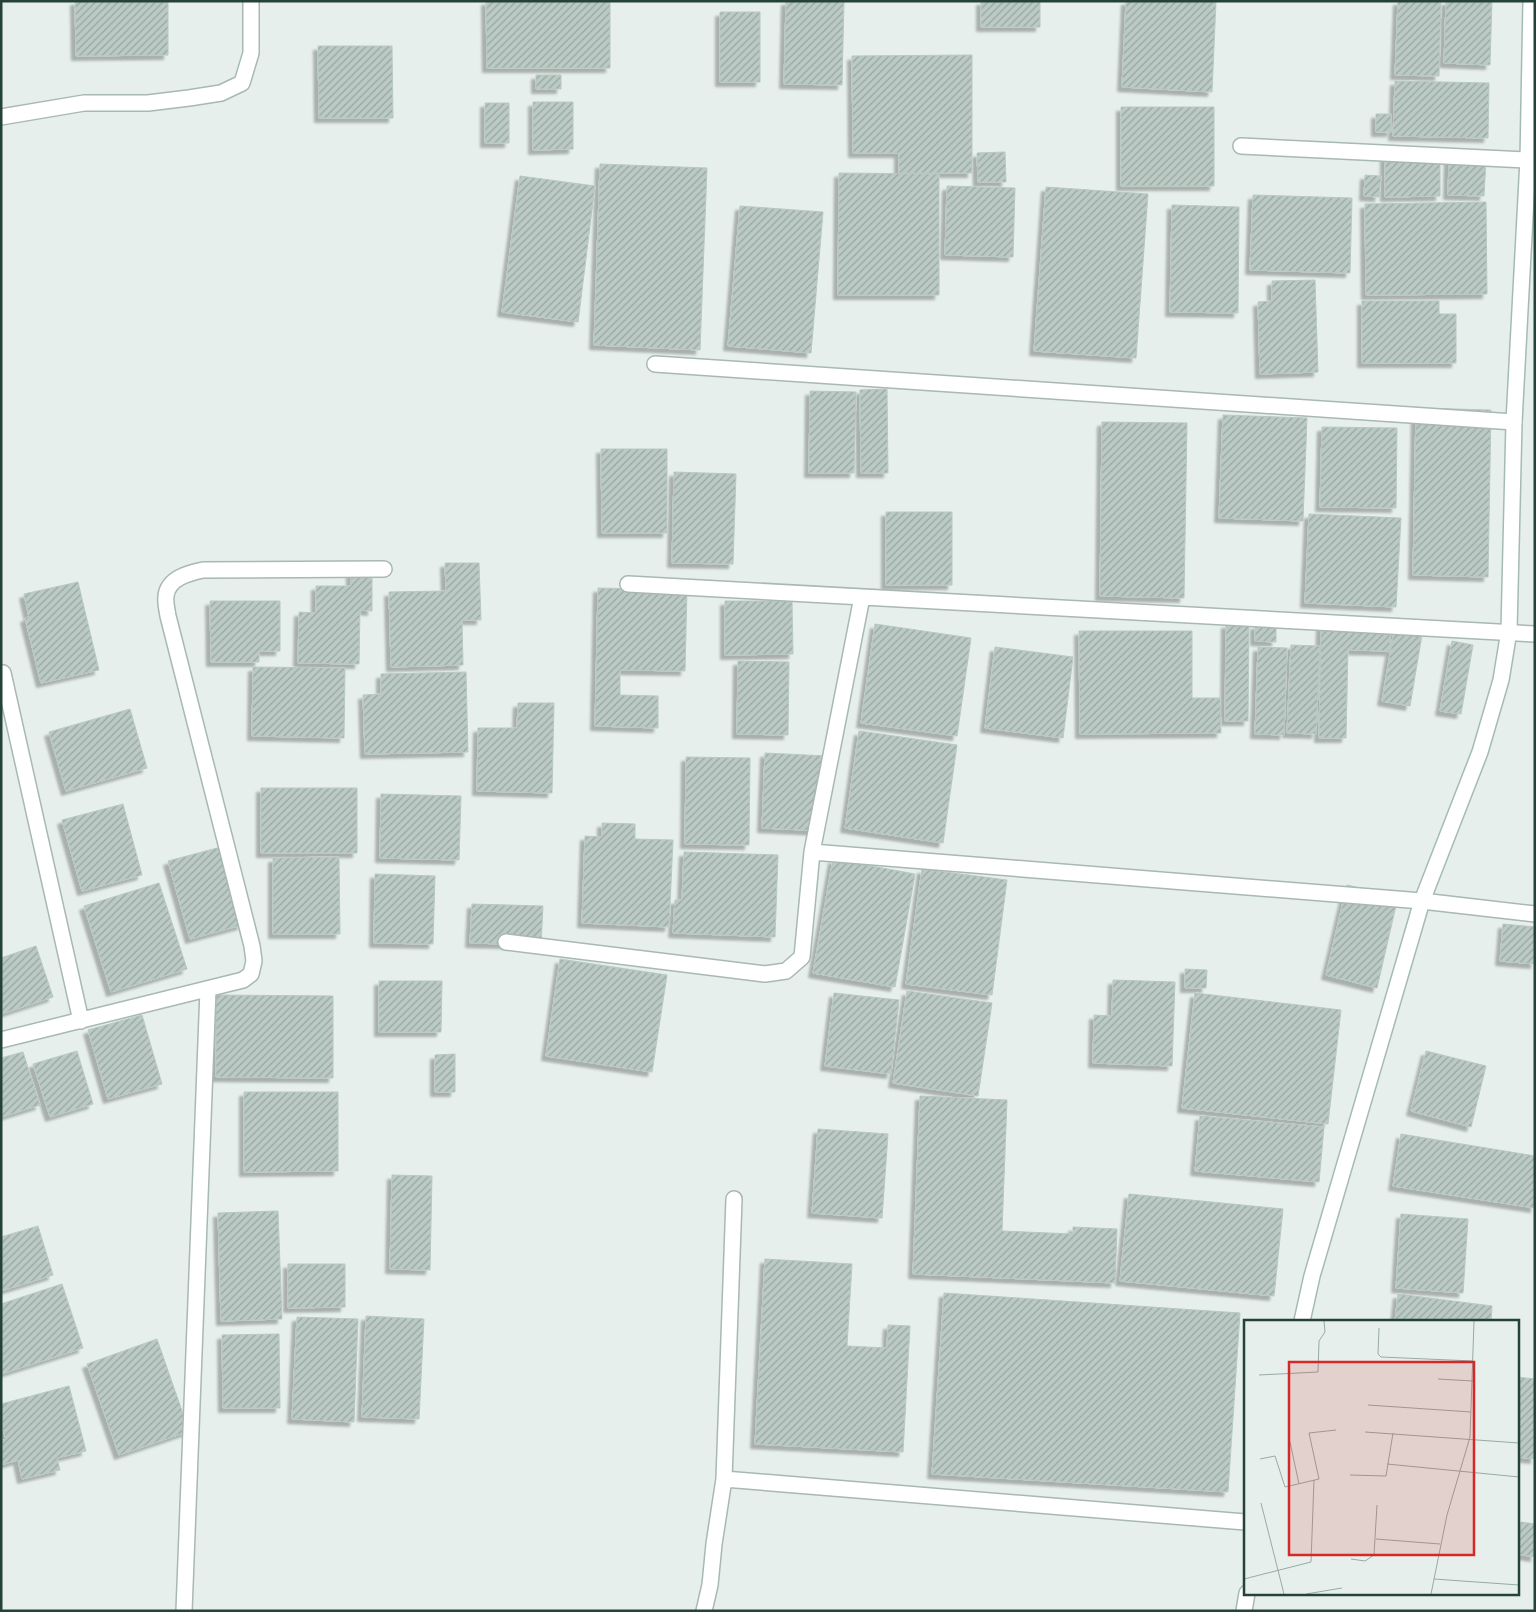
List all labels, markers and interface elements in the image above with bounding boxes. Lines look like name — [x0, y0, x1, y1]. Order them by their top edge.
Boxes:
inset map — [1244, 1320, 1518, 1594]

